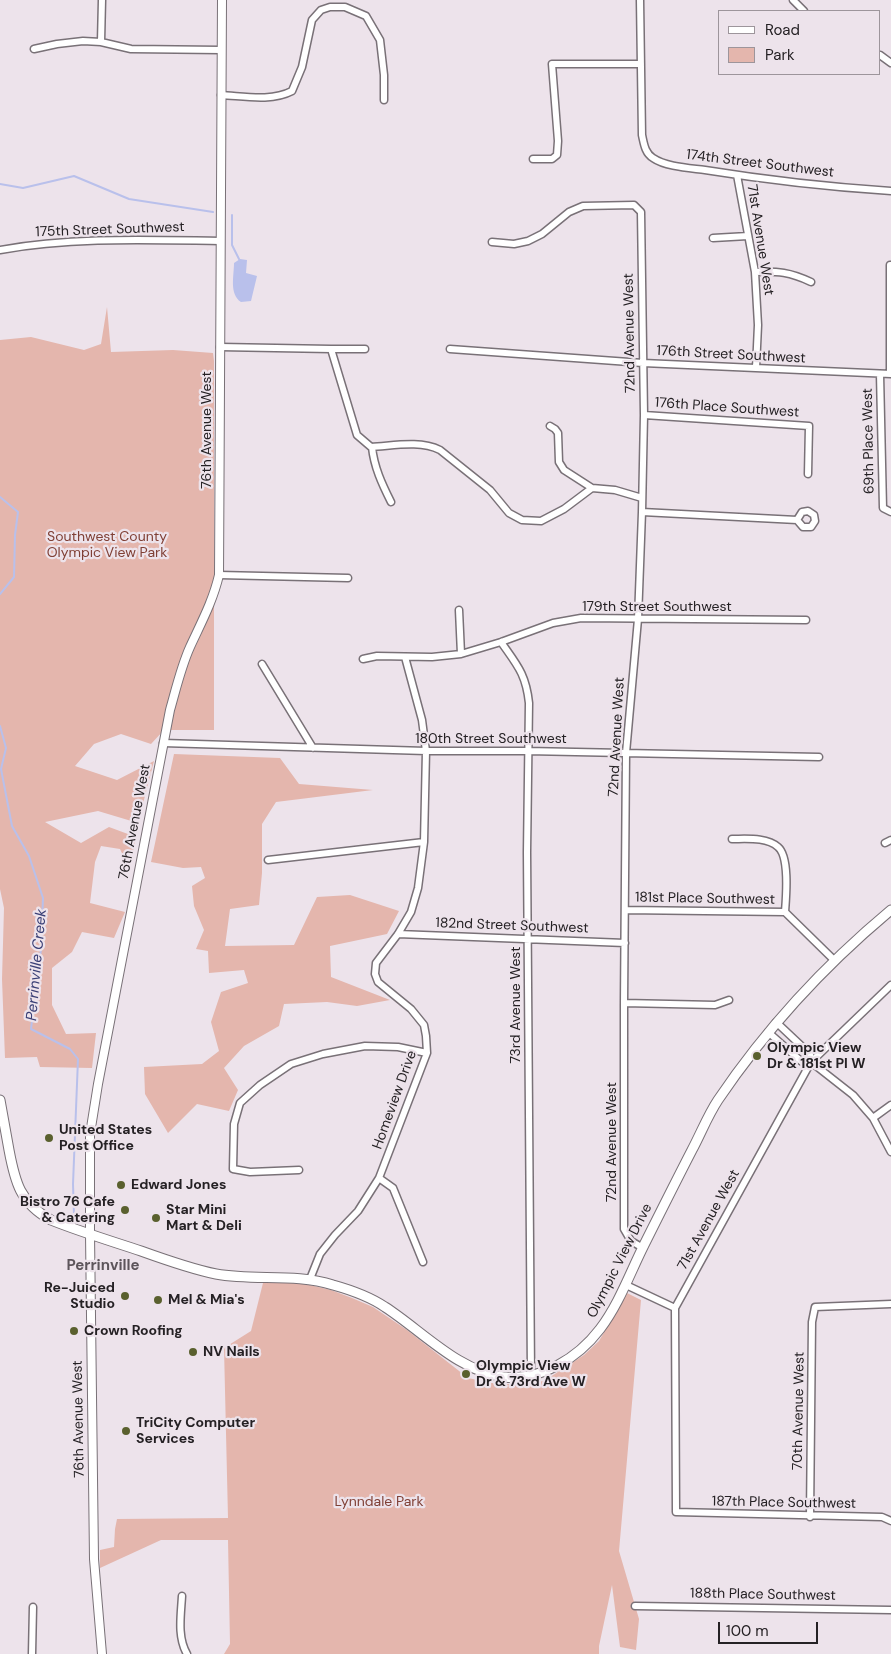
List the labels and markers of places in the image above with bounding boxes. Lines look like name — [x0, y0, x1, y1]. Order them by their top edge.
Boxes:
place label: Olympic View Dr & 181st Pl W — [767, 1040, 865, 1072]
marker: Olympic View Dr & 181st Pl W — [751, 1050, 763, 1062]
place label: United States Post Office — [59, 1122, 152, 1154]
marker: United States Post Office — [43, 1132, 55, 1144]
place label: Edward Jones — [131, 1177, 226, 1193]
marker: Edward Jones — [115, 1179, 127, 1191]
place label: Bistro 76 Cafe & Catering — [20, 1194, 115, 1226]
place label: Star Mini Mart & Deli — [166, 1202, 242, 1234]
marker: Bistro 76 Cafe & Catering — [119, 1204, 131, 1216]
marker: Star Mini Mart & Deli — [150, 1212, 162, 1224]
place label: Re-Juiced Studio — [44, 1280, 115, 1312]
marker: Re-Juiced Studio — [119, 1290, 131, 1302]
place label: Mel & Mia's — [168, 1292, 245, 1308]
marker: Mel & Mia's — [152, 1294, 164, 1306]
place label: Crown Roofing — [84, 1323, 183, 1339]
marker: Crown Roofing — [68, 1325, 80, 1337]
place label: NV Nails — [203, 1344, 260, 1360]
marker: NV Nails — [187, 1346, 199, 1358]
place label: Olympic View Dr & 73rd Ave W — [476, 1358, 586, 1390]
marker: Olympic View Dr & 73rd Ave W — [460, 1368, 472, 1380]
place label: TriCity Computer Services — [136, 1415, 255, 1448]
marker: TriCity Computer Services — [120, 1425, 132, 1437]

